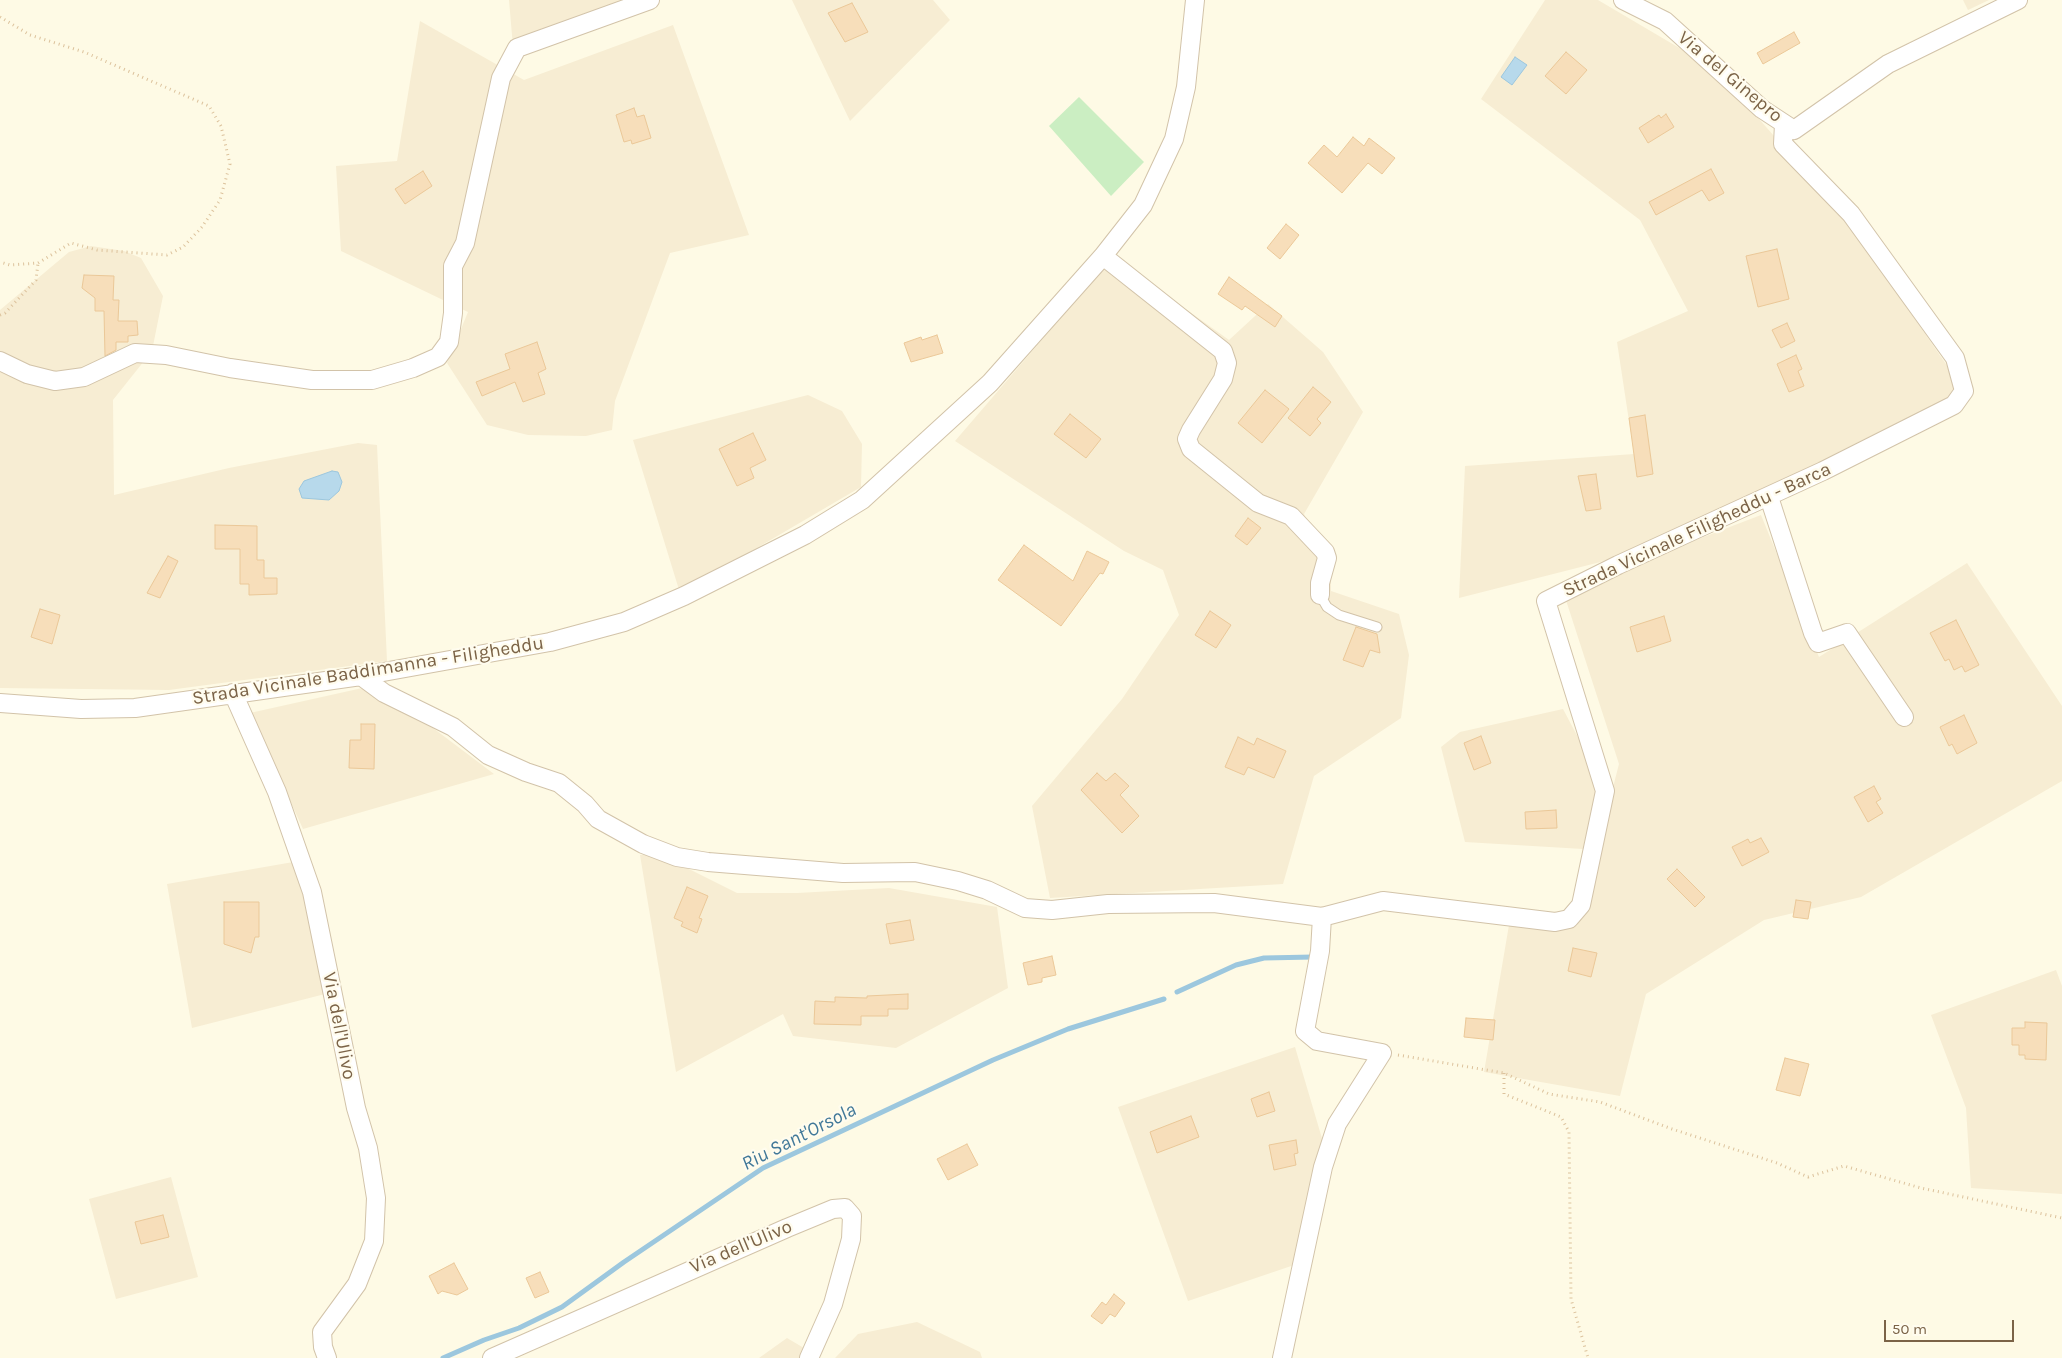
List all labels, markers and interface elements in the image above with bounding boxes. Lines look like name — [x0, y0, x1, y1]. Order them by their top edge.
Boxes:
street label: Via del Ginepro — [1673, 27, 1787, 127]
street label: Strada Vicinale Filigheddu - Barca — [1559, 458, 1835, 602]
street label: Strada Vicinale Baddimanna - Filigheddu — [191, 632, 545, 710]
street label: Via dell'Ulivo — [317, 970, 361, 1082]
water label: Riu Sant'Orsola — [738, 1098, 860, 1176]
street label: Via dell'Ulivo — [686, 1215, 796, 1279]
scale bar — [1887, 1310, 2017, 1342]
text: 50 m — [1892, 1320, 1927, 1338]

